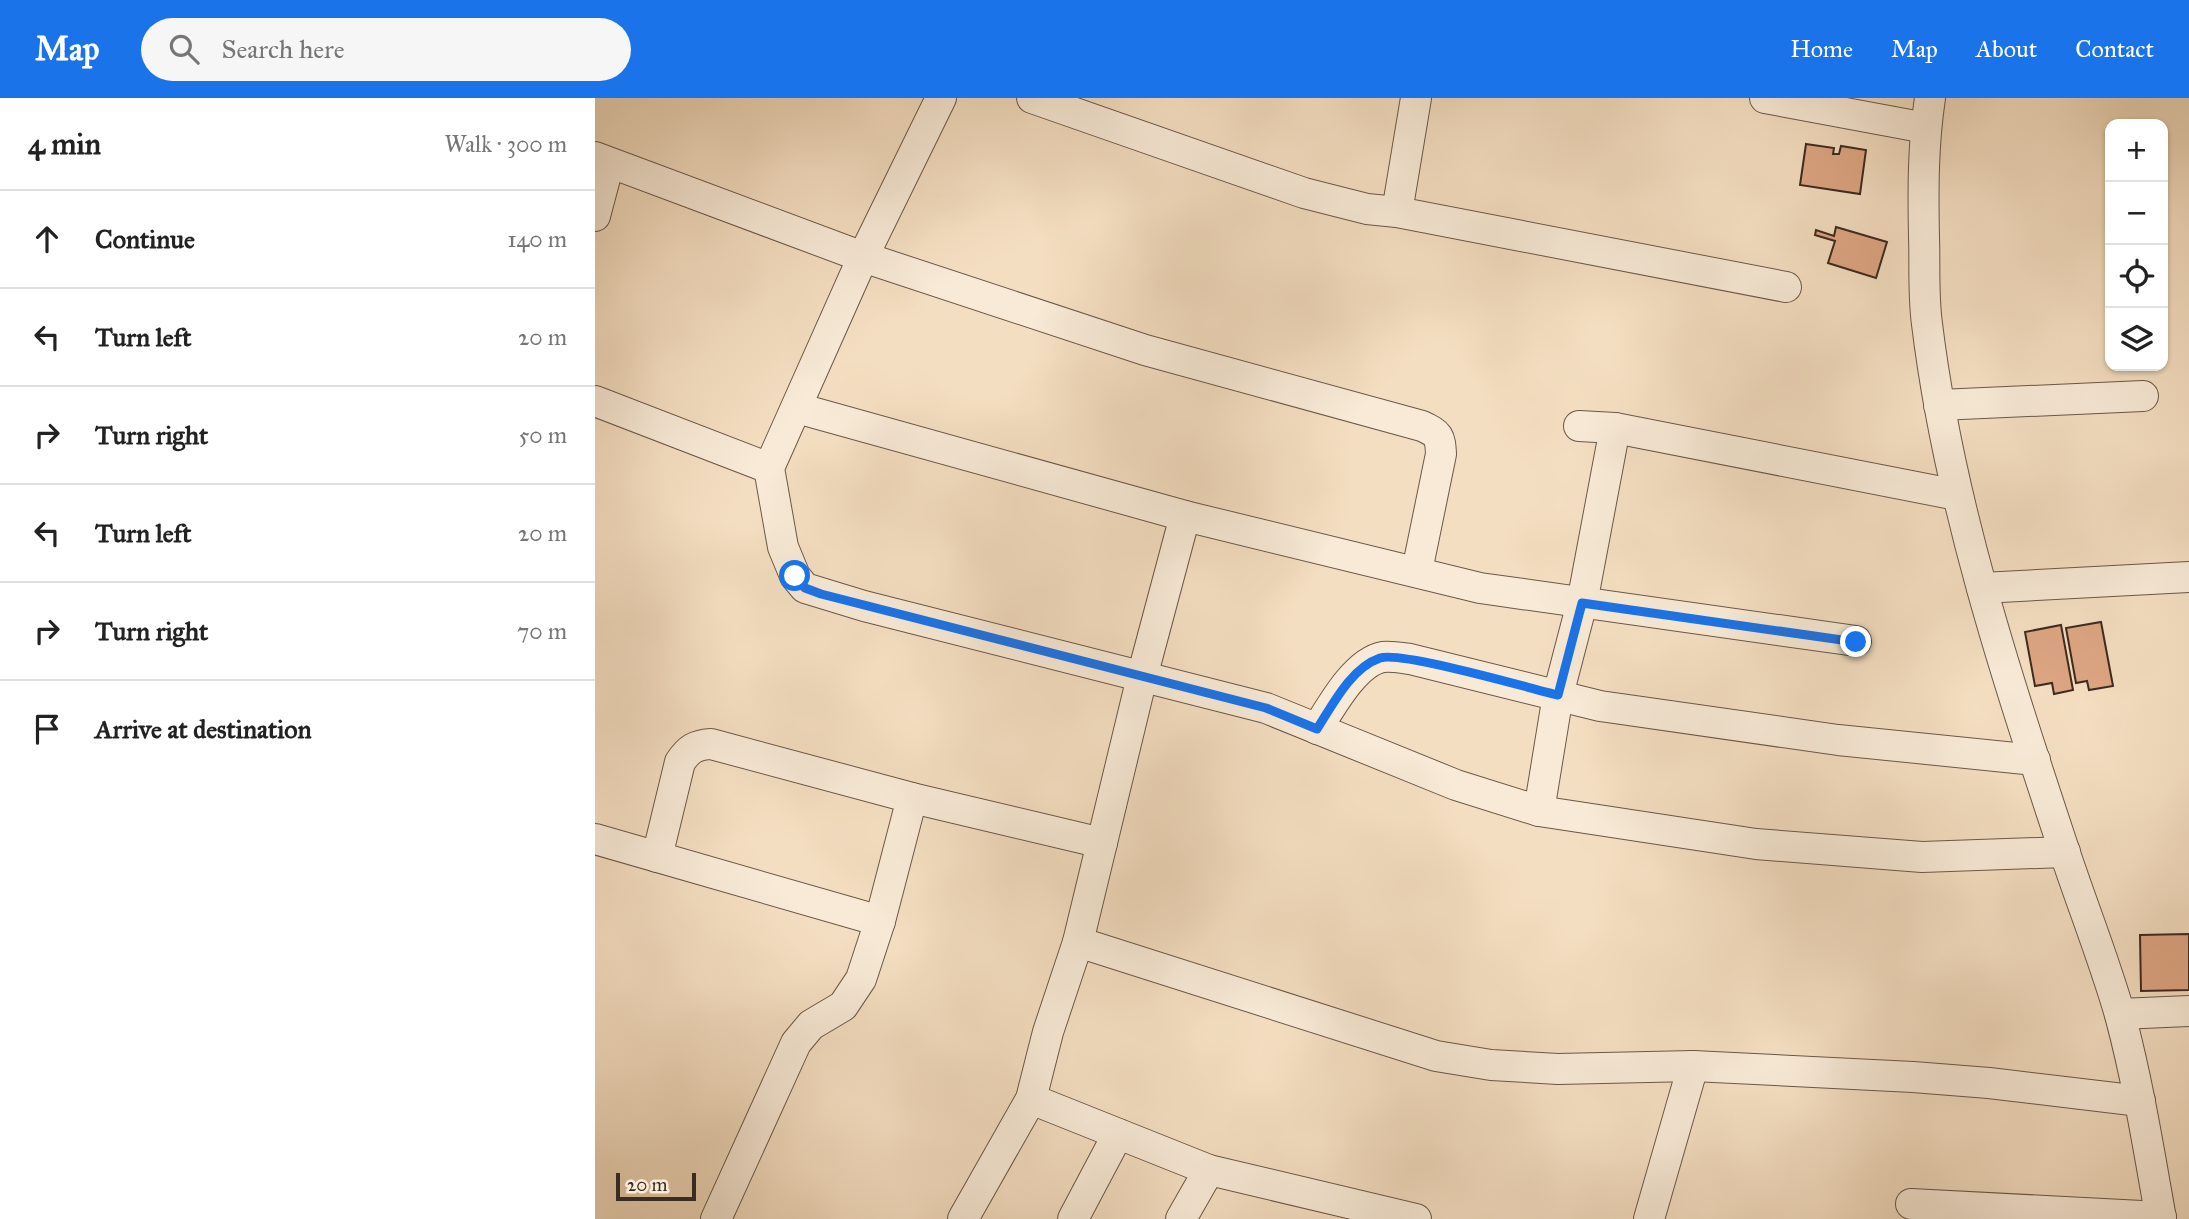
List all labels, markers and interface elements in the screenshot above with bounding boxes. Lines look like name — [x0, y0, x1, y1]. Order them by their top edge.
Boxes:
search box — [141, 18, 631, 81]
text: Map — [35, 29, 99, 69]
icon: search — [165, 30, 203, 68]
text: Search here — [221, 33, 345, 65]
text: Home — [1790, 34, 1853, 64]
text: Map — [1891, 34, 1938, 64]
text: About — [1976, 34, 2037, 64]
text: Contact — [2075, 34, 2154, 64]
map controls — [2105, 119, 2168, 371]
button: + — [2105, 119, 2168, 182]
text: 4 min — [28, 126, 101, 162]
text: Walk · 300 m — [444, 130, 567, 158]
button: − — [2105, 182, 2168, 245]
icon: ahead — [28, 220, 66, 258]
text: Continue — [95, 223, 195, 255]
text: 140 m — [507, 225, 567, 253]
button: locate — [2105, 245, 2168, 308]
button: layers — [2105, 308, 2168, 371]
icon: left — [28, 318, 66, 356]
text: Turn left — [95, 321, 191, 353]
text: 20 m — [518, 323, 567, 351]
icon: right — [28, 416, 66, 454]
text: Turn right — [95, 419, 208, 451]
text: 50 m — [519, 421, 567, 449]
icon: left — [28, 514, 66, 552]
text: Turn left — [95, 517, 191, 549]
text: 20 m — [518, 519, 567, 547]
route start — [779, 560, 810, 591]
icon: right — [28, 612, 66, 650]
text: Turn right — [95, 615, 208, 647]
text: 70 m — [517, 617, 567, 645]
route end — [1840, 626, 1871, 657]
icon: arrive — [28, 710, 66, 748]
text: Arrive at destination — [95, 713, 312, 745]
scale bar — [616, 1170, 697, 1202]
text: 20 m — [627, 1173, 668, 1196]

